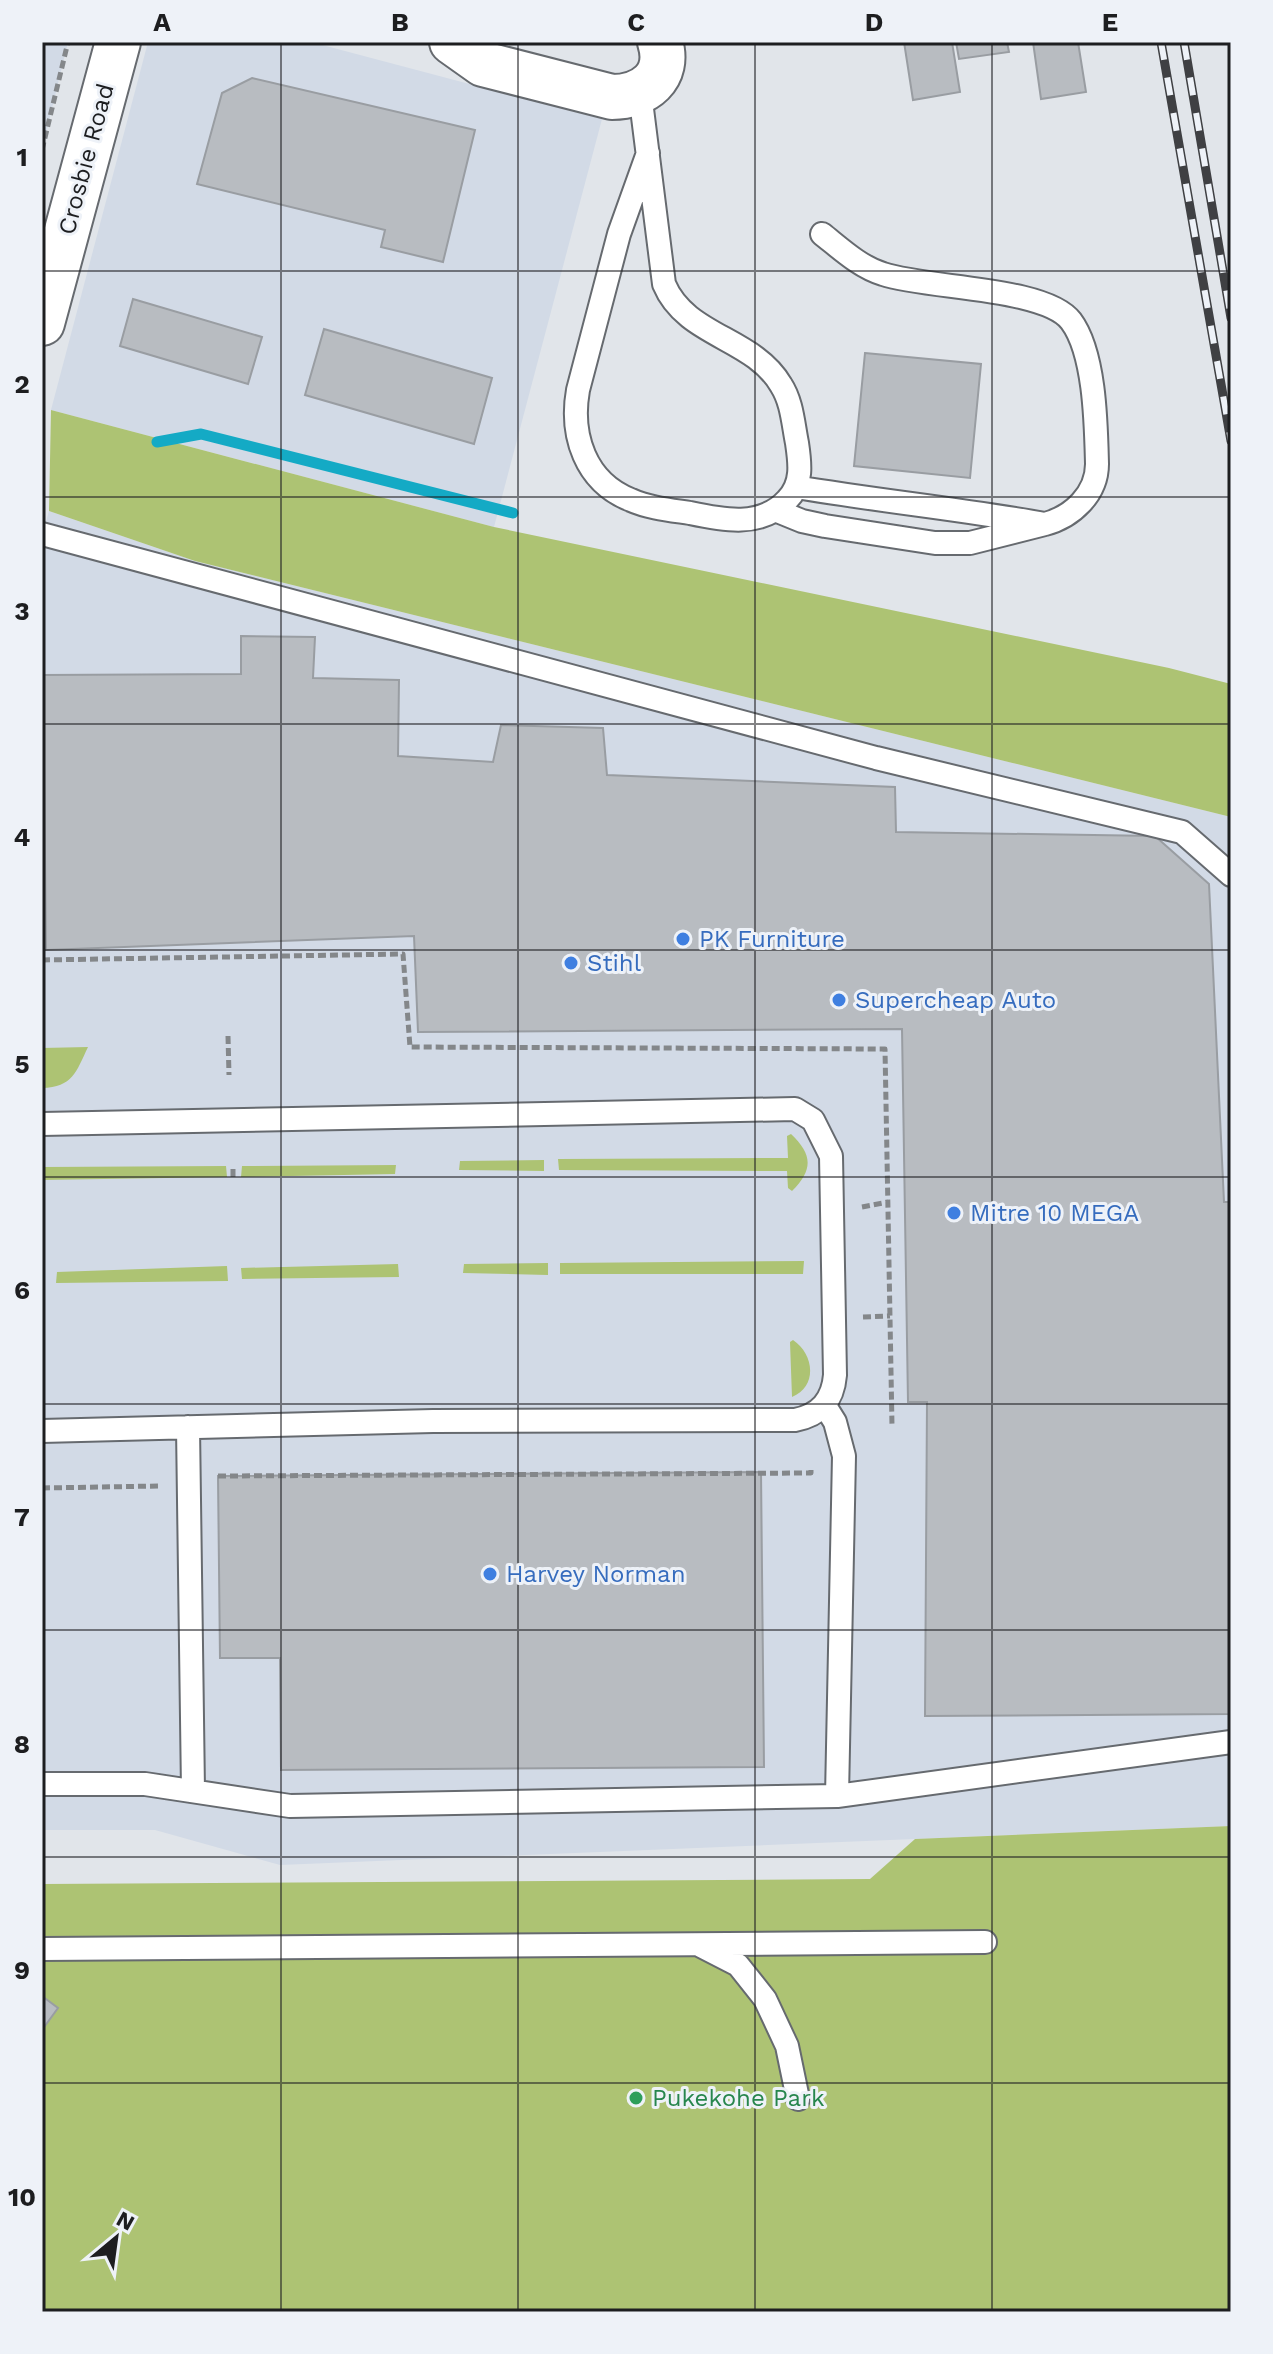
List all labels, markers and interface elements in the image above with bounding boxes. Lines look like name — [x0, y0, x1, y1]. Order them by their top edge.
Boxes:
text: A — [153, 7, 171, 37]
text: B — [391, 7, 409, 37]
text: C — [627, 7, 645, 37]
text: D — [865, 7, 883, 37]
text: E — [1102, 7, 1118, 37]
street label: Crosbie Road — [52, 81, 120, 237]
text: 1 — [16, 142, 28, 172]
text: 2 — [14, 369, 30, 399]
text: 3 — [14, 596, 30, 626]
text: 4 — [14, 822, 31, 852]
place label: PK Furniture — [699, 925, 845, 953]
marker: PK Furniture — [674, 930, 692, 948]
place label: Stihl — [587, 949, 642, 977]
marker: Stihl — [562, 954, 580, 972]
place label: Supercheap Auto — [855, 986, 1056, 1014]
marker: Supercheap Auto — [830, 991, 848, 1009]
text: 5 — [14, 1049, 30, 1079]
place label: Mitre 10 MEGA — [970, 1199, 1139, 1227]
marker: Mitre 10 MEGA — [945, 1204, 963, 1222]
text: 6 — [14, 1275, 30, 1305]
text: 7 — [14, 1502, 30, 1532]
place label: Harvey Norman — [506, 1560, 686, 1588]
marker: Harvey Norman — [481, 1565, 499, 1583]
text: 8 — [14, 1729, 30, 1759]
text: 9 — [14, 1955, 30, 1985]
place label: Pukekohe Park — [652, 2084, 825, 2112]
marker: Pukekohe Park — [627, 2089, 645, 2107]
text: 10 — [8, 2182, 36, 2212]
north arrow — [76, 2198, 156, 2278]
text: N — [112, 2206, 139, 2236]

